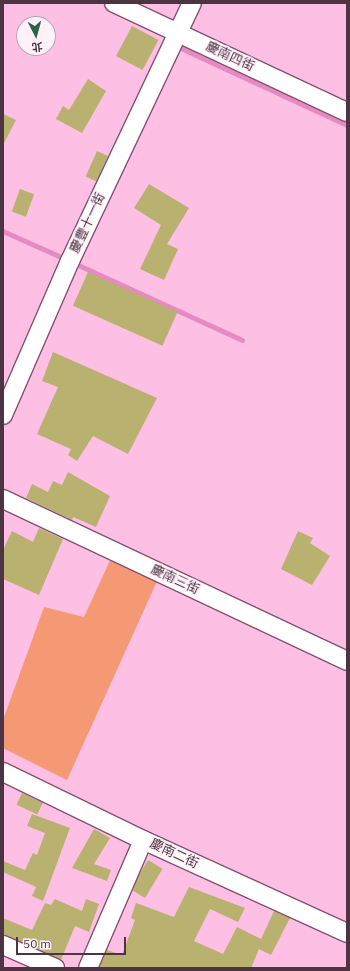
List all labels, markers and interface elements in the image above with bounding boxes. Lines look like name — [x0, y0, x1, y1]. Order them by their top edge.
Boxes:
north arrow — [16, 16, 56, 56]
text: 北 — [31, 39, 43, 54]
street label: 慶南四街 — [203, 39, 257, 75]
street label: 慶豐十一街 — [67, 190, 109, 256]
street label: 慶南三街 — [148, 562, 202, 598]
street label: 慶南二街 — [147, 836, 201, 872]
scale bar — [18, 929, 128, 955]
text: 50 m — [23, 936, 51, 951]

